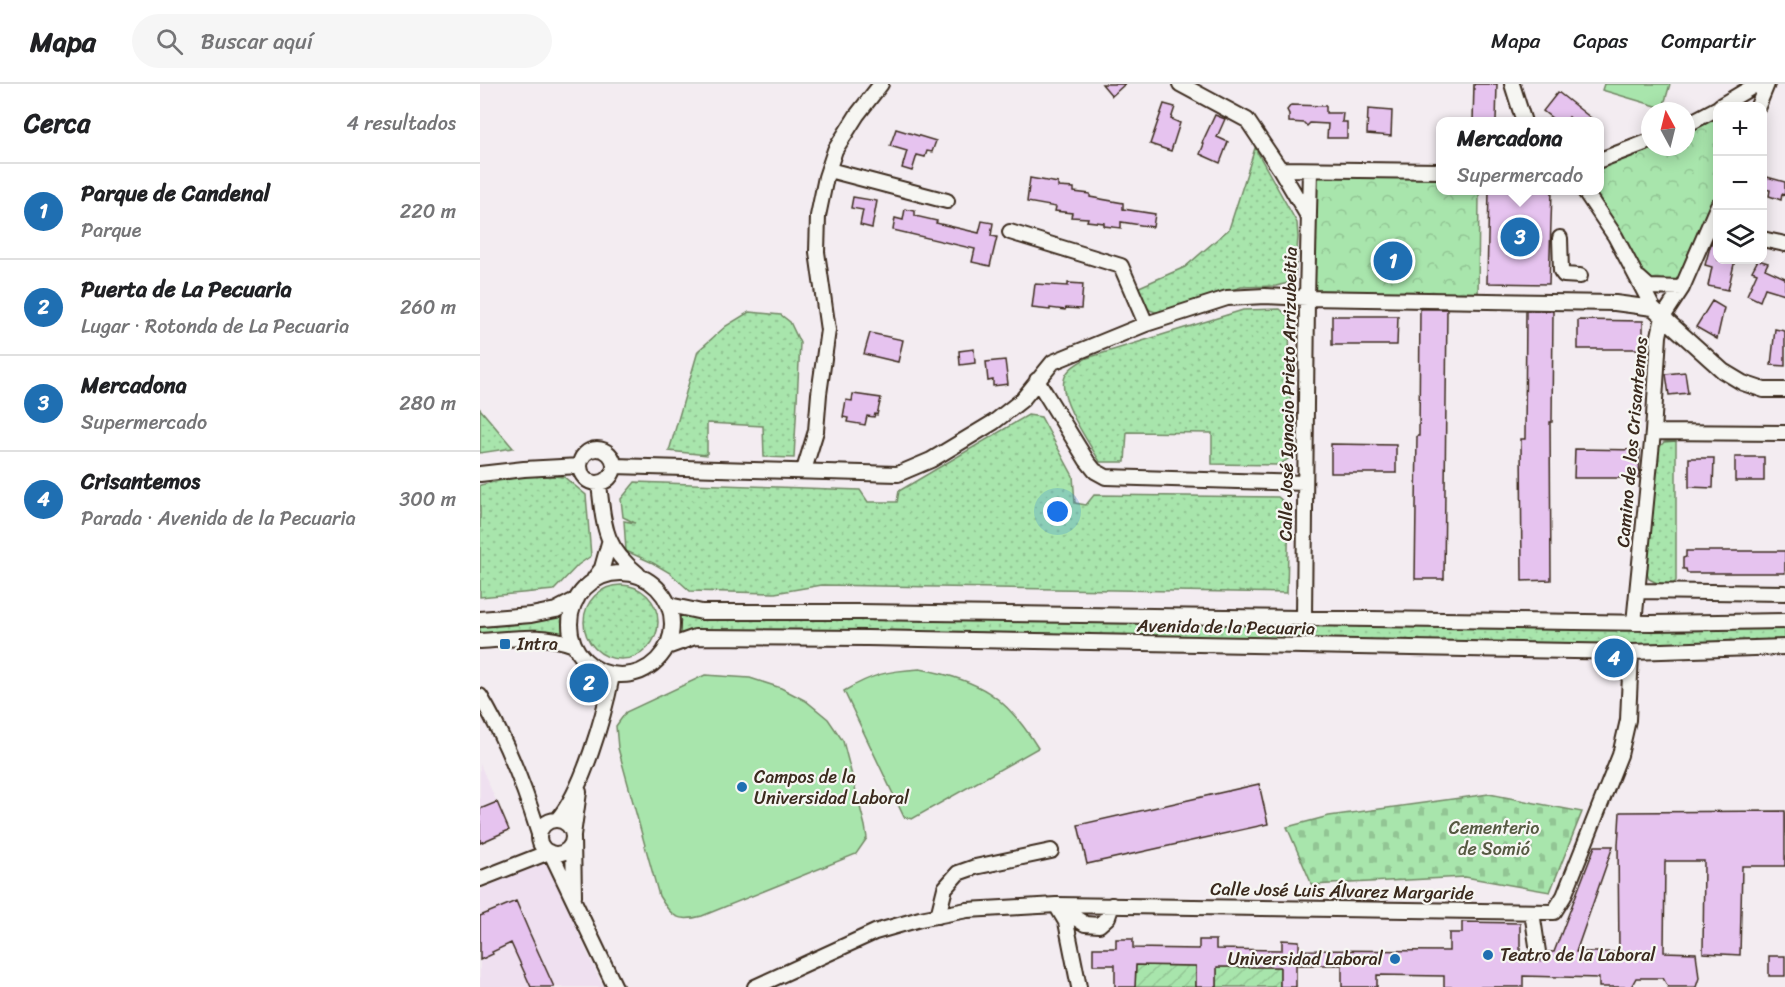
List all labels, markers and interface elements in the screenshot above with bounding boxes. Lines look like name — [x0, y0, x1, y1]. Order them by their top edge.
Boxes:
search box — [132, 14, 552, 68]
text: Mapa — [30, 17, 96, 66]
text: Buscar aquí — [201, 22, 313, 61]
text: Mapa — [1491, 22, 1540, 60]
text: Capas — [1573, 22, 1628, 60]
text: Compartir — [1661, 22, 1755, 60]
icon: search — [153, 25, 186, 58]
text: Cerca — [24, 100, 90, 146]
north arrow — [1641, 102, 1695, 156]
map controls — [1713, 102, 1767, 264]
button: + — [1713, 102, 1767, 156]
text: 4 resultados — [347, 106, 456, 141]
popup — [1436, 117, 1604, 195]
text: Mercadona — [1457, 119, 1563, 158]
button: − — [1713, 156, 1767, 210]
text: Supermercado — [1457, 158, 1583, 193]
text: Parque de Candenal — [81, 174, 270, 213]
text: 1 — [39, 194, 48, 229]
text: 220 m — [400, 194, 456, 229]
button: layers — [1713, 210, 1767, 264]
text: Parque — [81, 213, 141, 248]
pin: 3 — [1500, 214, 1540, 260]
pin: 1 — [1374, 238, 1412, 284]
street label: Calle José Ignacio Prieto Arrizubeitia — [1269, 247, 1307, 541]
text: Puerta de La Pecuaria — [81, 270, 292, 309]
text: 2 — [38, 290, 49, 325]
text: 260 m — [400, 290, 456, 325]
text: Lugar · Rotonda de La Pecuaria — [81, 309, 349, 344]
street label: Camino de los Crisantemos — [1607, 335, 1657, 549]
text: Mercadona — [81, 366, 187, 405]
text: 3 — [38, 386, 49, 421]
text: 280 m — [399, 386, 456, 421]
text: Supermercado — [81, 405, 207, 440]
text: Crisantemos — [81, 462, 200, 501]
text: 4 — [37, 482, 50, 517]
text: 300 m — [399, 482, 456, 517]
your location — [1043, 497, 1072, 526]
text: Parada · Avenida de la Pecuaria — [81, 501, 356, 536]
street label: Avenida de la Pecuaria — [1136, 609, 1315, 645]
place label: Intra — [516, 628, 558, 660]
pin: 4 — [1594, 636, 1634, 680]
marker: Intra — [498, 637, 512, 651]
pin: 2 — [570, 660, 608, 706]
place label: Campos de la Universidad Laboral — [754, 761, 910, 814]
marker: Campos de la Universidad Laboral — [735, 780, 749, 794]
park label: Cementerio de Somió — [1449, 812, 1539, 865]
street label: Calle José Luis Álvarez Margaride — [1210, 873, 1474, 909]
place label: Teatro de la Laboral — [1500, 939, 1656, 971]
place label: Universidad Laboral — [1228, 943, 1384, 975]
marker: Teatro de la Laboral — [1481, 948, 1495, 962]
marker: Universidad Laboral — [1388, 952, 1402, 966]

